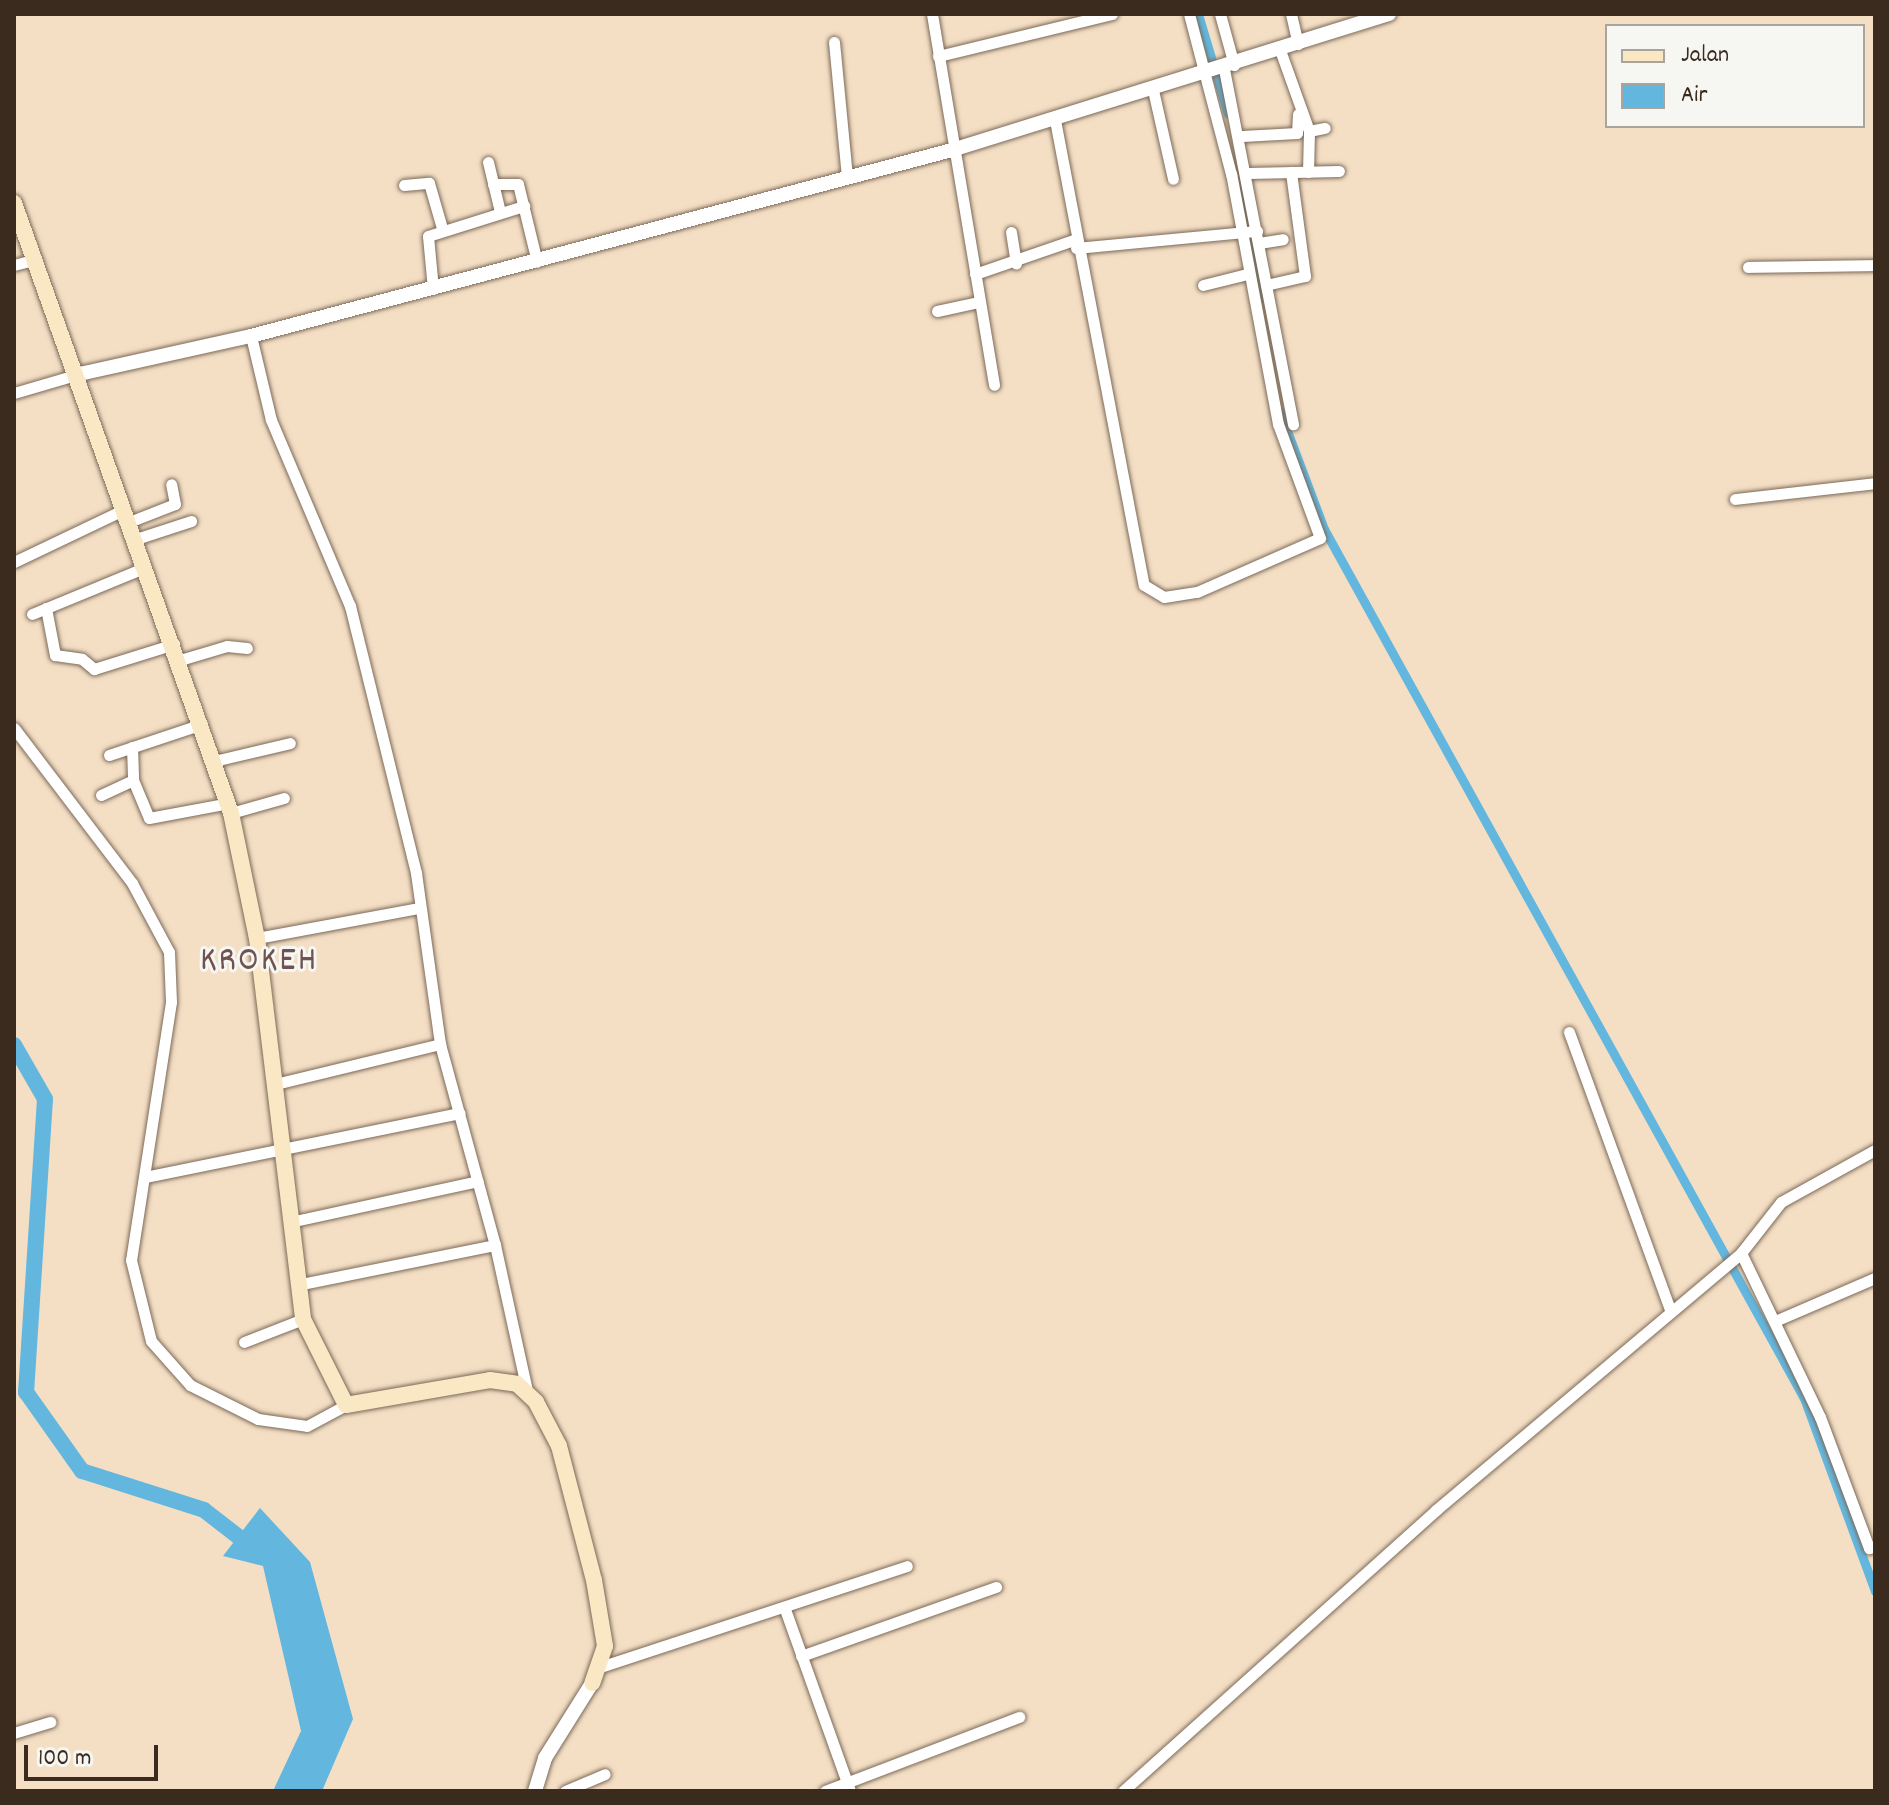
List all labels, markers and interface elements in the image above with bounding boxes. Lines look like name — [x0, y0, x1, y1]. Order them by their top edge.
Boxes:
legend — [1605, 24, 1865, 128]
text: Jalan — [1681, 39, 1729, 73]
text: Air — [1681, 79, 1707, 113]
district label: KROKEH — [200, 941, 318, 985]
scale bar — [28, 1729, 162, 1779]
text: 100 m — [38, 1742, 91, 1776]

